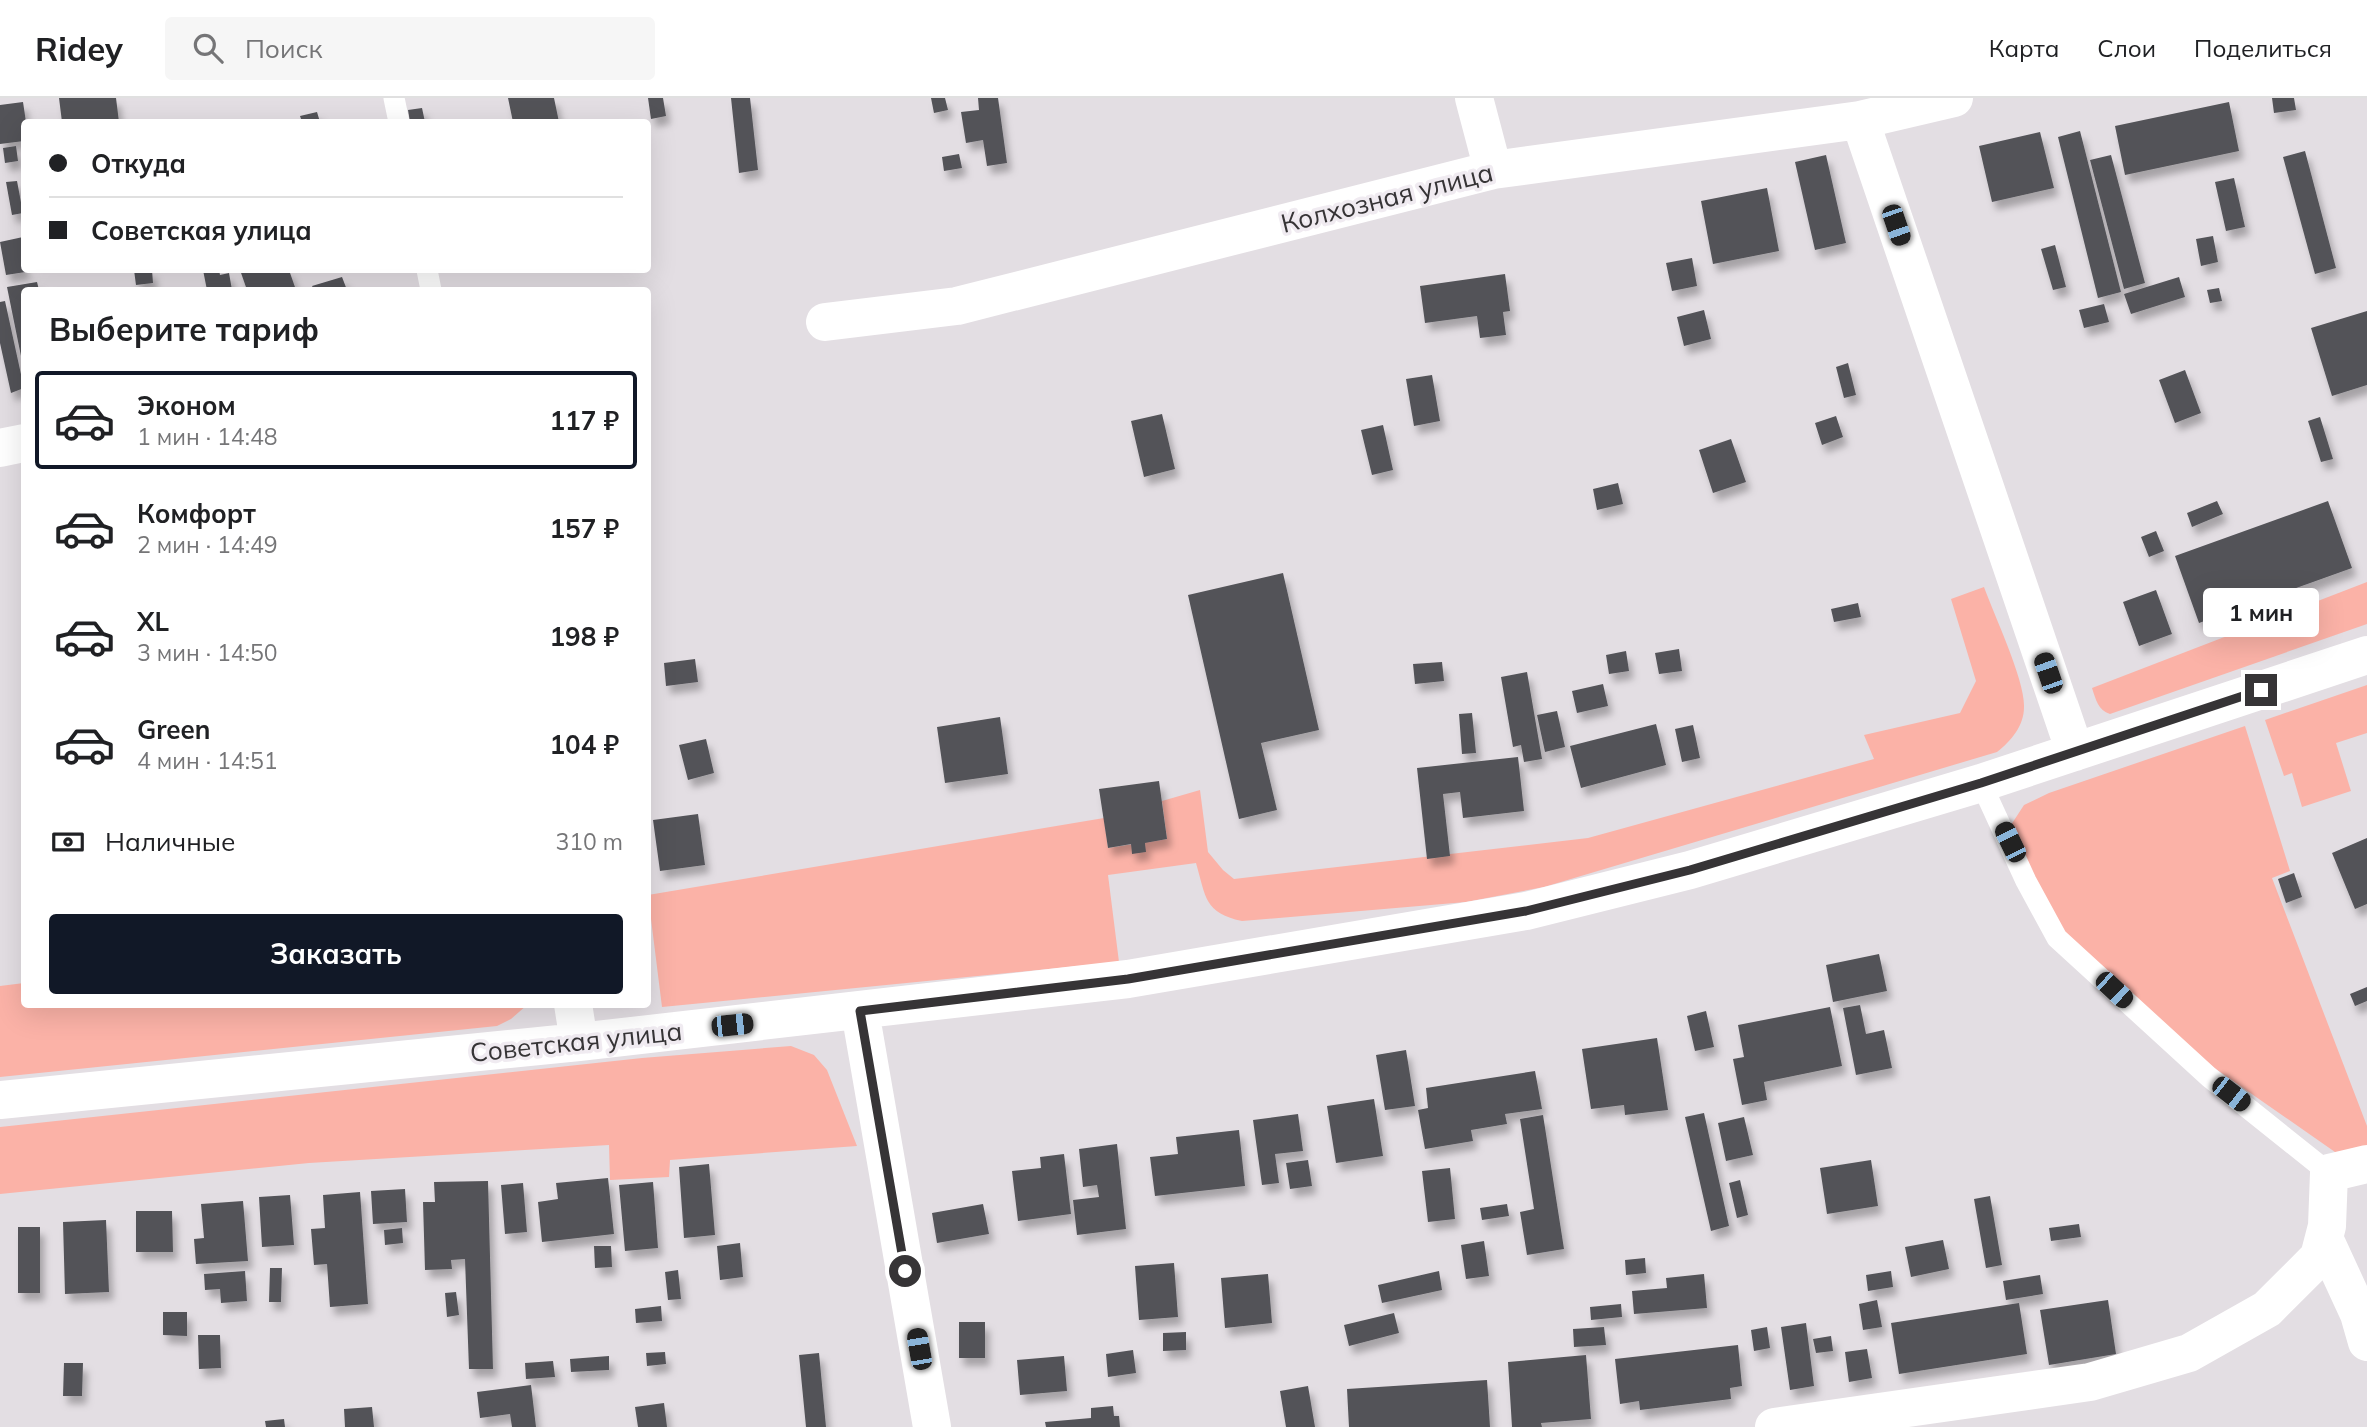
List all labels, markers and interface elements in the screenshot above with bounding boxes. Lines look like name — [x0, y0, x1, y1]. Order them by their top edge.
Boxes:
search box — [165, 17, 655, 80]
text: Ridey — [35, 28, 123, 69]
icon: search — [189, 29, 227, 67]
text: Поиск — [245, 32, 323, 65]
text: Карта — [1989, 33, 2059, 63]
text: Слои — [2097, 33, 2156, 63]
text: Поделиться — [2194, 33, 2332, 63]
text: Откуда — [91, 147, 186, 180]
street label: Колхозная улица — [1277, 155, 1496, 240]
car — [1880, 202, 1913, 248]
text: Советская улица — [91, 214, 312, 247]
text: Выберите тариф — [49, 309, 319, 349]
icon: car — [53, 389, 116, 452]
text: Эконом — [137, 389, 236, 422]
text: 117 ₽ — [549, 404, 619, 437]
text: 1 мин · 14:48 — [137, 422, 277, 451]
icon: car — [53, 497, 116, 560]
text: Комфорт — [137, 497, 256, 530]
text: 157 ₽ — [549, 512, 619, 545]
text: 2 мин · 14:49 — [137, 530, 277, 559]
callout: 1 мин — [2203, 588, 2319, 638]
text: 1 мин — [2229, 598, 2293, 627]
icon: car — [53, 605, 116, 668]
text: XL — [137, 605, 169, 638]
text: 198 ₽ — [549, 620, 619, 653]
text: 3 мин · 14:50 — [137, 638, 277, 667]
car — [2032, 650, 2065, 696]
route end — [2245, 674, 2277, 706]
icon: car — [53, 713, 116, 776]
text: Green — [137, 713, 210, 746]
text: 104 ₽ — [549, 728, 619, 761]
text: 4 мин · 14:51 — [137, 746, 277, 775]
car — [1992, 819, 2029, 865]
icon: cash — [49, 823, 87, 861]
text: Наличные — [105, 825, 235, 858]
text: 310 m — [555, 827, 623, 856]
button: Заказать — [49, 914, 623, 994]
car — [2092, 968, 2137, 1012]
car — [711, 1012, 754, 1038]
street label: Советская улица — [468, 1014, 684, 1069]
car — [2208, 1073, 2255, 1115]
route start — [889, 1255, 921, 1287]
car — [906, 1326, 933, 1372]

